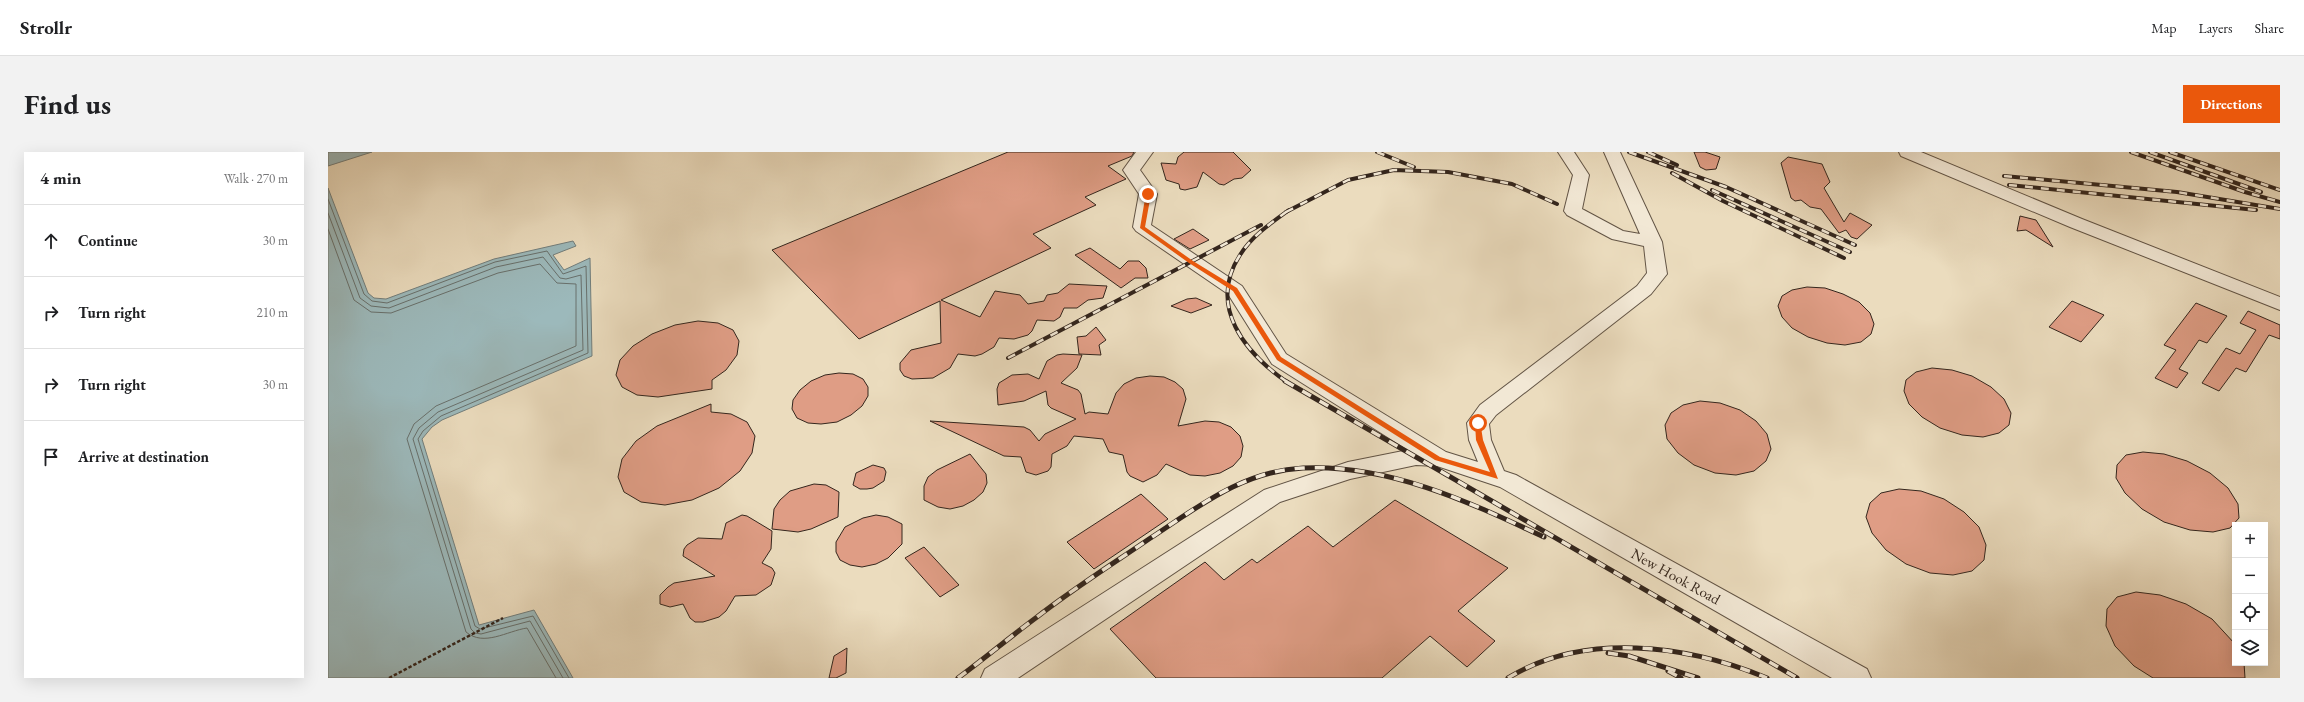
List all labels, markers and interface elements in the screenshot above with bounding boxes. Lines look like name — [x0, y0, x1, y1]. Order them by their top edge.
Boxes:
text: Strollr — [20, 15, 72, 40]
text: Map — [2151, 19, 2176, 37]
text: Layers — [2198, 19, 2233, 37]
text: Share — [2255, 19, 2284, 37]
button: Directions — [2183, 85, 2280, 123]
text: Find us — [24, 86, 111, 122]
text: 4 min — [40, 167, 81, 189]
text: Walk · 270 m — [224, 170, 288, 187]
route end — [1139, 185, 1157, 203]
icon: ahead — [40, 230, 62, 252]
text: Continue — [78, 231, 138, 250]
text: 30 m — [263, 232, 288, 249]
icon: right — [40, 302, 62, 324]
text: Turn right — [78, 303, 146, 322]
text: 210 m — [257, 304, 288, 321]
icon: right — [40, 374, 62, 396]
text: Turn right — [78, 375, 146, 394]
text: 30 m — [263, 376, 288, 393]
route start — [1469, 414, 1487, 432]
icon: arrive — [40, 446, 62, 468]
text: Arrive at destination — [78, 447, 209, 466]
map controls — [2232, 522, 2268, 666]
button: + — [2232, 522, 2268, 558]
street label: New Hook Road — [1628, 544, 1724, 609]
button: − — [2232, 558, 2268, 594]
button: locate — [2232, 594, 2268, 630]
button: layers — [2232, 630, 2268, 666]

